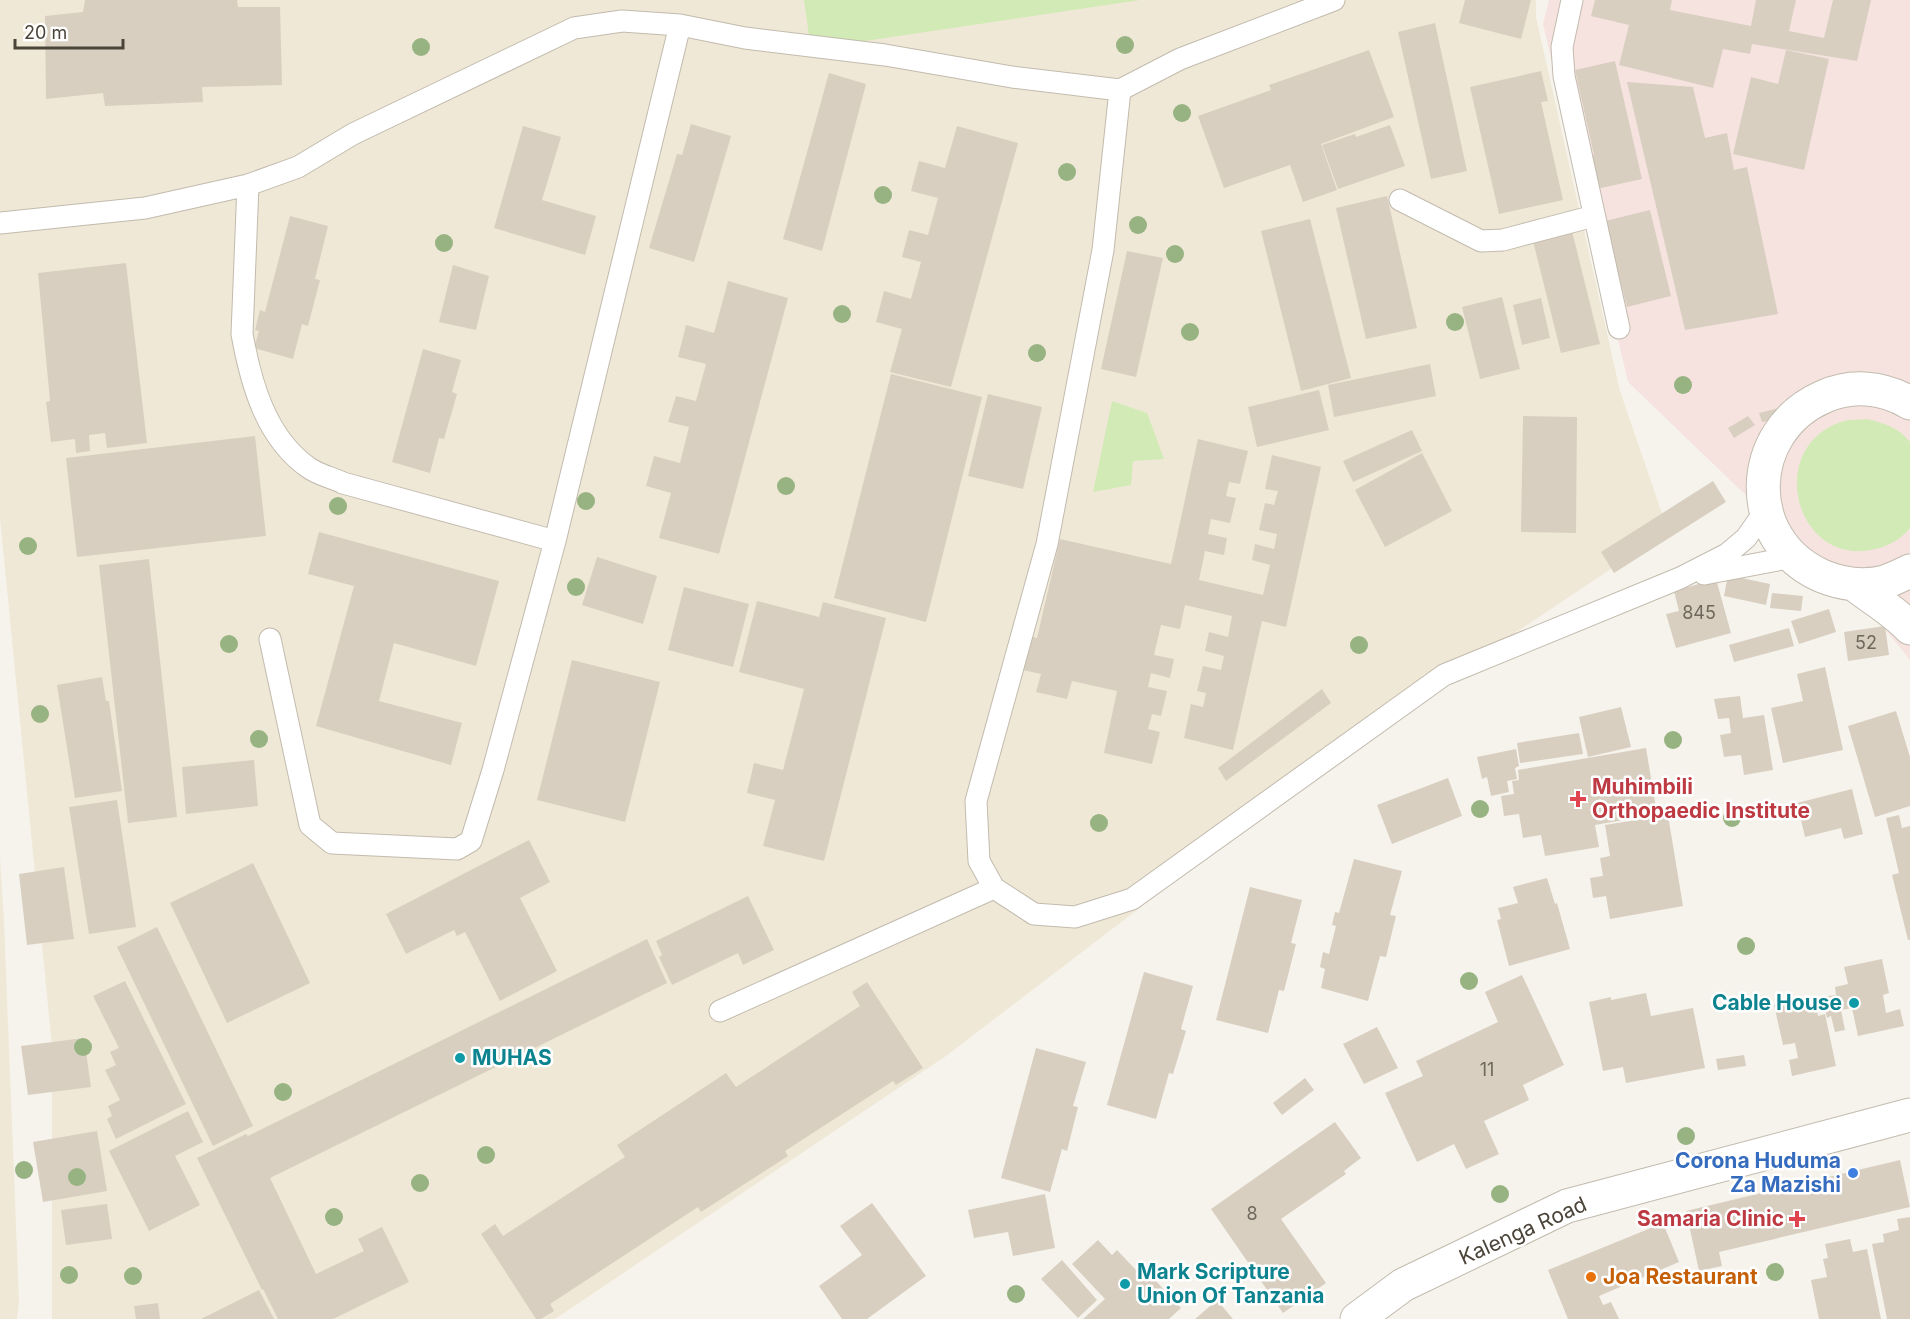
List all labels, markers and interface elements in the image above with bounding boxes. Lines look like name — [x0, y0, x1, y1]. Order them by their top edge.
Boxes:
scale bar — [15, 12, 123, 50]
text: 20 m — [24, 22, 67, 43]
house number: 845 — [1682, 602, 1716, 623]
house number: 52 — [1855, 632, 1877, 653]
place label: Muhimbili Orthopaedic Institute — [1592, 774, 1810, 823]
marker: Muhimbili Orthopaedic Institute — [1569, 790, 1587, 808]
place label: Cable House — [1712, 990, 1842, 1015]
marker: Cable House — [1847, 996, 1861, 1010]
place label: MUHAS — [472, 1045, 552, 1070]
marker: MUHAS — [453, 1051, 467, 1065]
house number: 11 — [1480, 1059, 1494, 1080]
place label: Corona Huduma Za Mazishi — [1675, 1148, 1841, 1197]
marker: Corona Huduma Za Mazishi — [1846, 1166, 1860, 1180]
street label: Kalenga Road — [1455, 1191, 1590, 1270]
house number: 8 — [1246, 1203, 1258, 1224]
place label: Samaria Clinic — [1637, 1206, 1784, 1231]
marker: Samaria Clinic — [1788, 1210, 1806, 1228]
place label: Mark Scripture Union Of Tanzania — [1137, 1259, 1325, 1308]
place label: Joa Restaurant — [1603, 1264, 1758, 1289]
marker: Joa Restaurant — [1584, 1270, 1598, 1284]
marker: Mark Scripture Union Of Tanzania — [1118, 1277, 1132, 1291]

